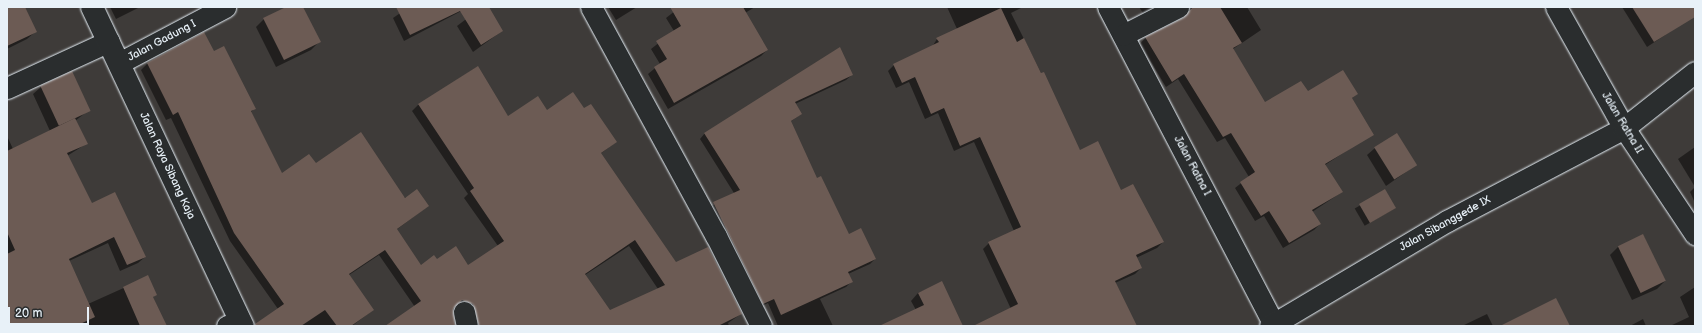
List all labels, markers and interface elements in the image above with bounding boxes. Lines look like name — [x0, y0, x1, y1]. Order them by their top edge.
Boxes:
street label: Jalan Gadung I — [126, 17, 198, 65]
street label: Jalan Ratna II — [1599, 90, 1645, 156]
street label: Jalan Raya Sibang Kaja — [136, 110, 198, 222]
street label: Jalan Ratna I — [1171, 134, 1213, 198]
street label: Jalan Sibanggede IX — [1397, 193, 1493, 255]
scale bar — [10, 299, 91, 325]
text: 20 m — [15, 306, 42, 321]

